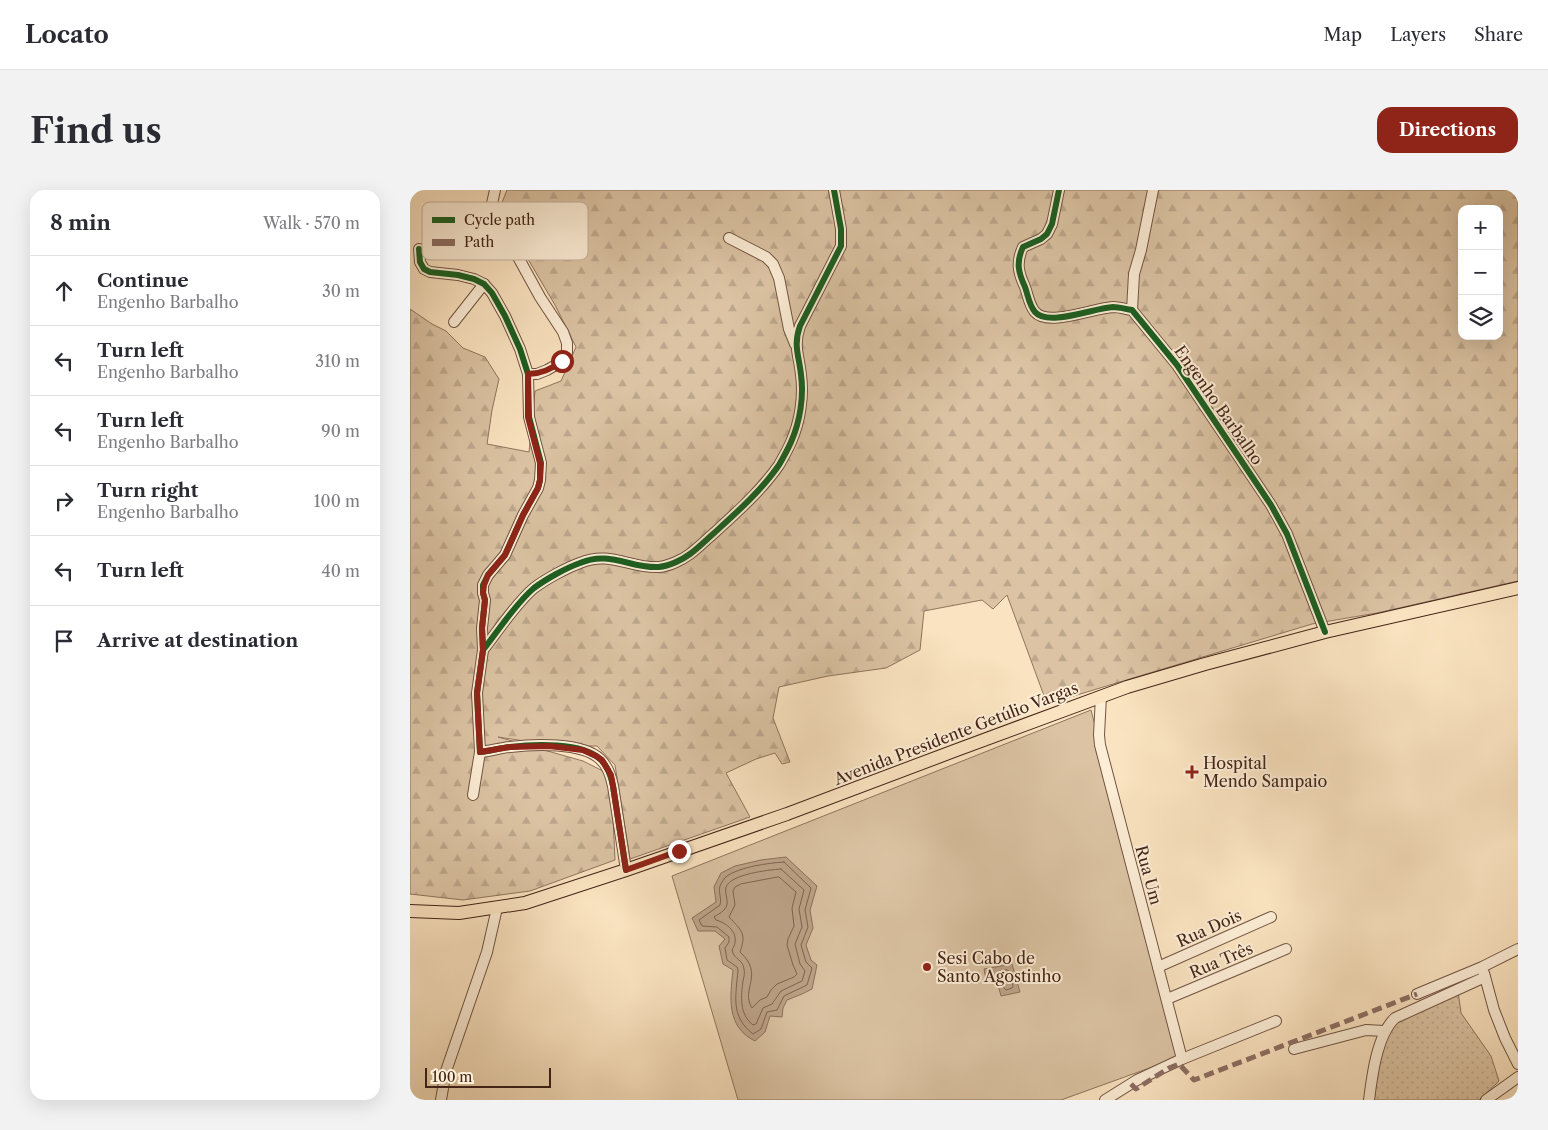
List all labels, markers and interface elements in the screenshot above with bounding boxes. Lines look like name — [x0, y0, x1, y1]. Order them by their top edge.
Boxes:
text: Locato — [25, 20, 109, 49]
text: Map — [1324, 24, 1362, 46]
text: Layers — [1390, 24, 1446, 46]
text: Share — [1474, 24, 1523, 46]
button: Directions — [1377, 107, 1518, 153]
text: Find us — [30, 109, 162, 152]
legend — [422, 202, 588, 260]
map controls — [1458, 205, 1503, 340]
button: + — [1458, 205, 1503, 250]
text: 8 min — [50, 210, 111, 235]
text: Cycle path — [464, 211, 535, 229]
text: Walk · 570 m — [263, 213, 360, 233]
text: Path — [464, 233, 494, 251]
button: − — [1458, 250, 1503, 295]
text: Continue — [97, 269, 189, 292]
icon: ahead — [50, 277, 78, 305]
text: 30 m — [322, 281, 360, 301]
text: Engenho Barbalho — [97, 292, 239, 312]
button: layers — [1458, 295, 1503, 340]
text: Turn left — [97, 339, 184, 362]
street label: Engenho Barbalho — [1170, 341, 1268, 469]
icon: left — [50, 347, 78, 375]
route start — [551, 350, 574, 373]
text: 310 m — [315, 351, 360, 371]
text: Engenho Barbalho — [97, 362, 239, 382]
text: Turn left — [97, 409, 184, 432]
icon: left — [50, 417, 78, 445]
text: 90 m — [321, 421, 360, 441]
text: Engenho Barbalho — [97, 432, 239, 452]
text: Turn right — [97, 479, 198, 502]
icon: right — [50, 487, 78, 515]
text: 100 m — [314, 491, 360, 511]
text: Engenho Barbalho — [97, 502, 239, 522]
icon: left — [50, 557, 78, 585]
text: Turn left — [97, 559, 184, 582]
text: 40 m — [321, 561, 360, 581]
icon: arrive — [50, 627, 78, 655]
text: Arrive at destination — [97, 629, 298, 652]
street label: Avenida Presidente Getúlio Vargas — [830, 677, 1081, 789]
place label: Hospital Mendo Sampaio — [1203, 753, 1328, 791]
marker: Hospital Mendo Sampaio — [1185, 765, 1199, 779]
route end — [668, 840, 691, 863]
street label: Rua Um — [1131, 843, 1167, 907]
street label: Rua Dois — [1174, 905, 1244, 951]
street label: Rua Três — [1186, 938, 1256, 982]
place label: Sesi Cabo de Santo Agostinho — [937, 948, 1061, 986]
marker: Sesi Cabo de Santo Agostinho — [921, 961, 933, 973]
scale bar — [425, 1065, 551, 1088]
text: 100 m — [432, 1068, 472, 1086]

